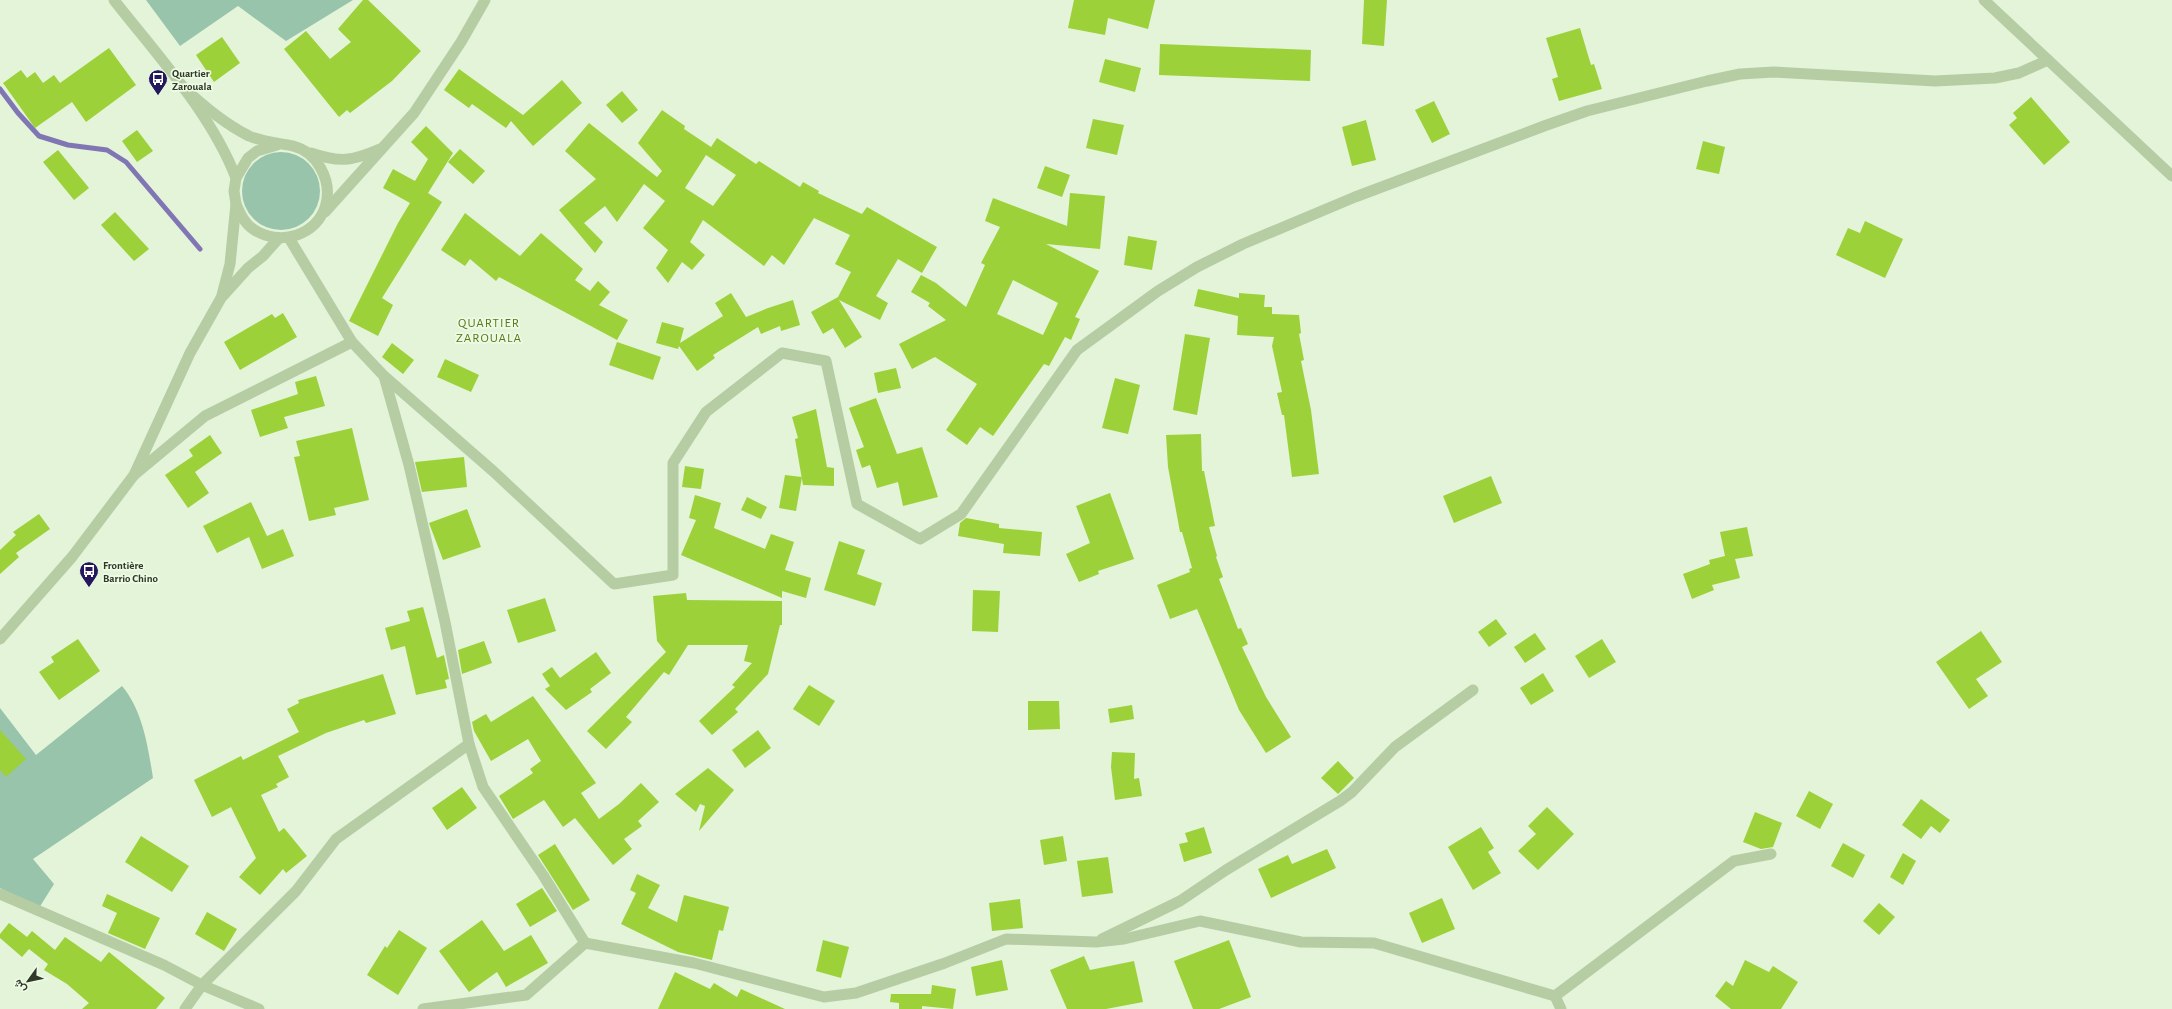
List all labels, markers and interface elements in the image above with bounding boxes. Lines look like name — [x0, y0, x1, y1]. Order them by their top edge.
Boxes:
bus stop icon: Quartier Zarouala — [147, 68, 169, 96]
place label: Quartier Zarouala — [172, 68, 212, 92]
district label: QUARTIER ZAROUALA — [456, 317, 522, 345]
bus stop icon: Frontière Barrio Chino — [78, 560, 100, 588]
place label: Frontière Barrio Chino — [103, 560, 158, 584]
north arrow — [8, 961, 48, 1001]
text: ش — [12, 977, 29, 995]

